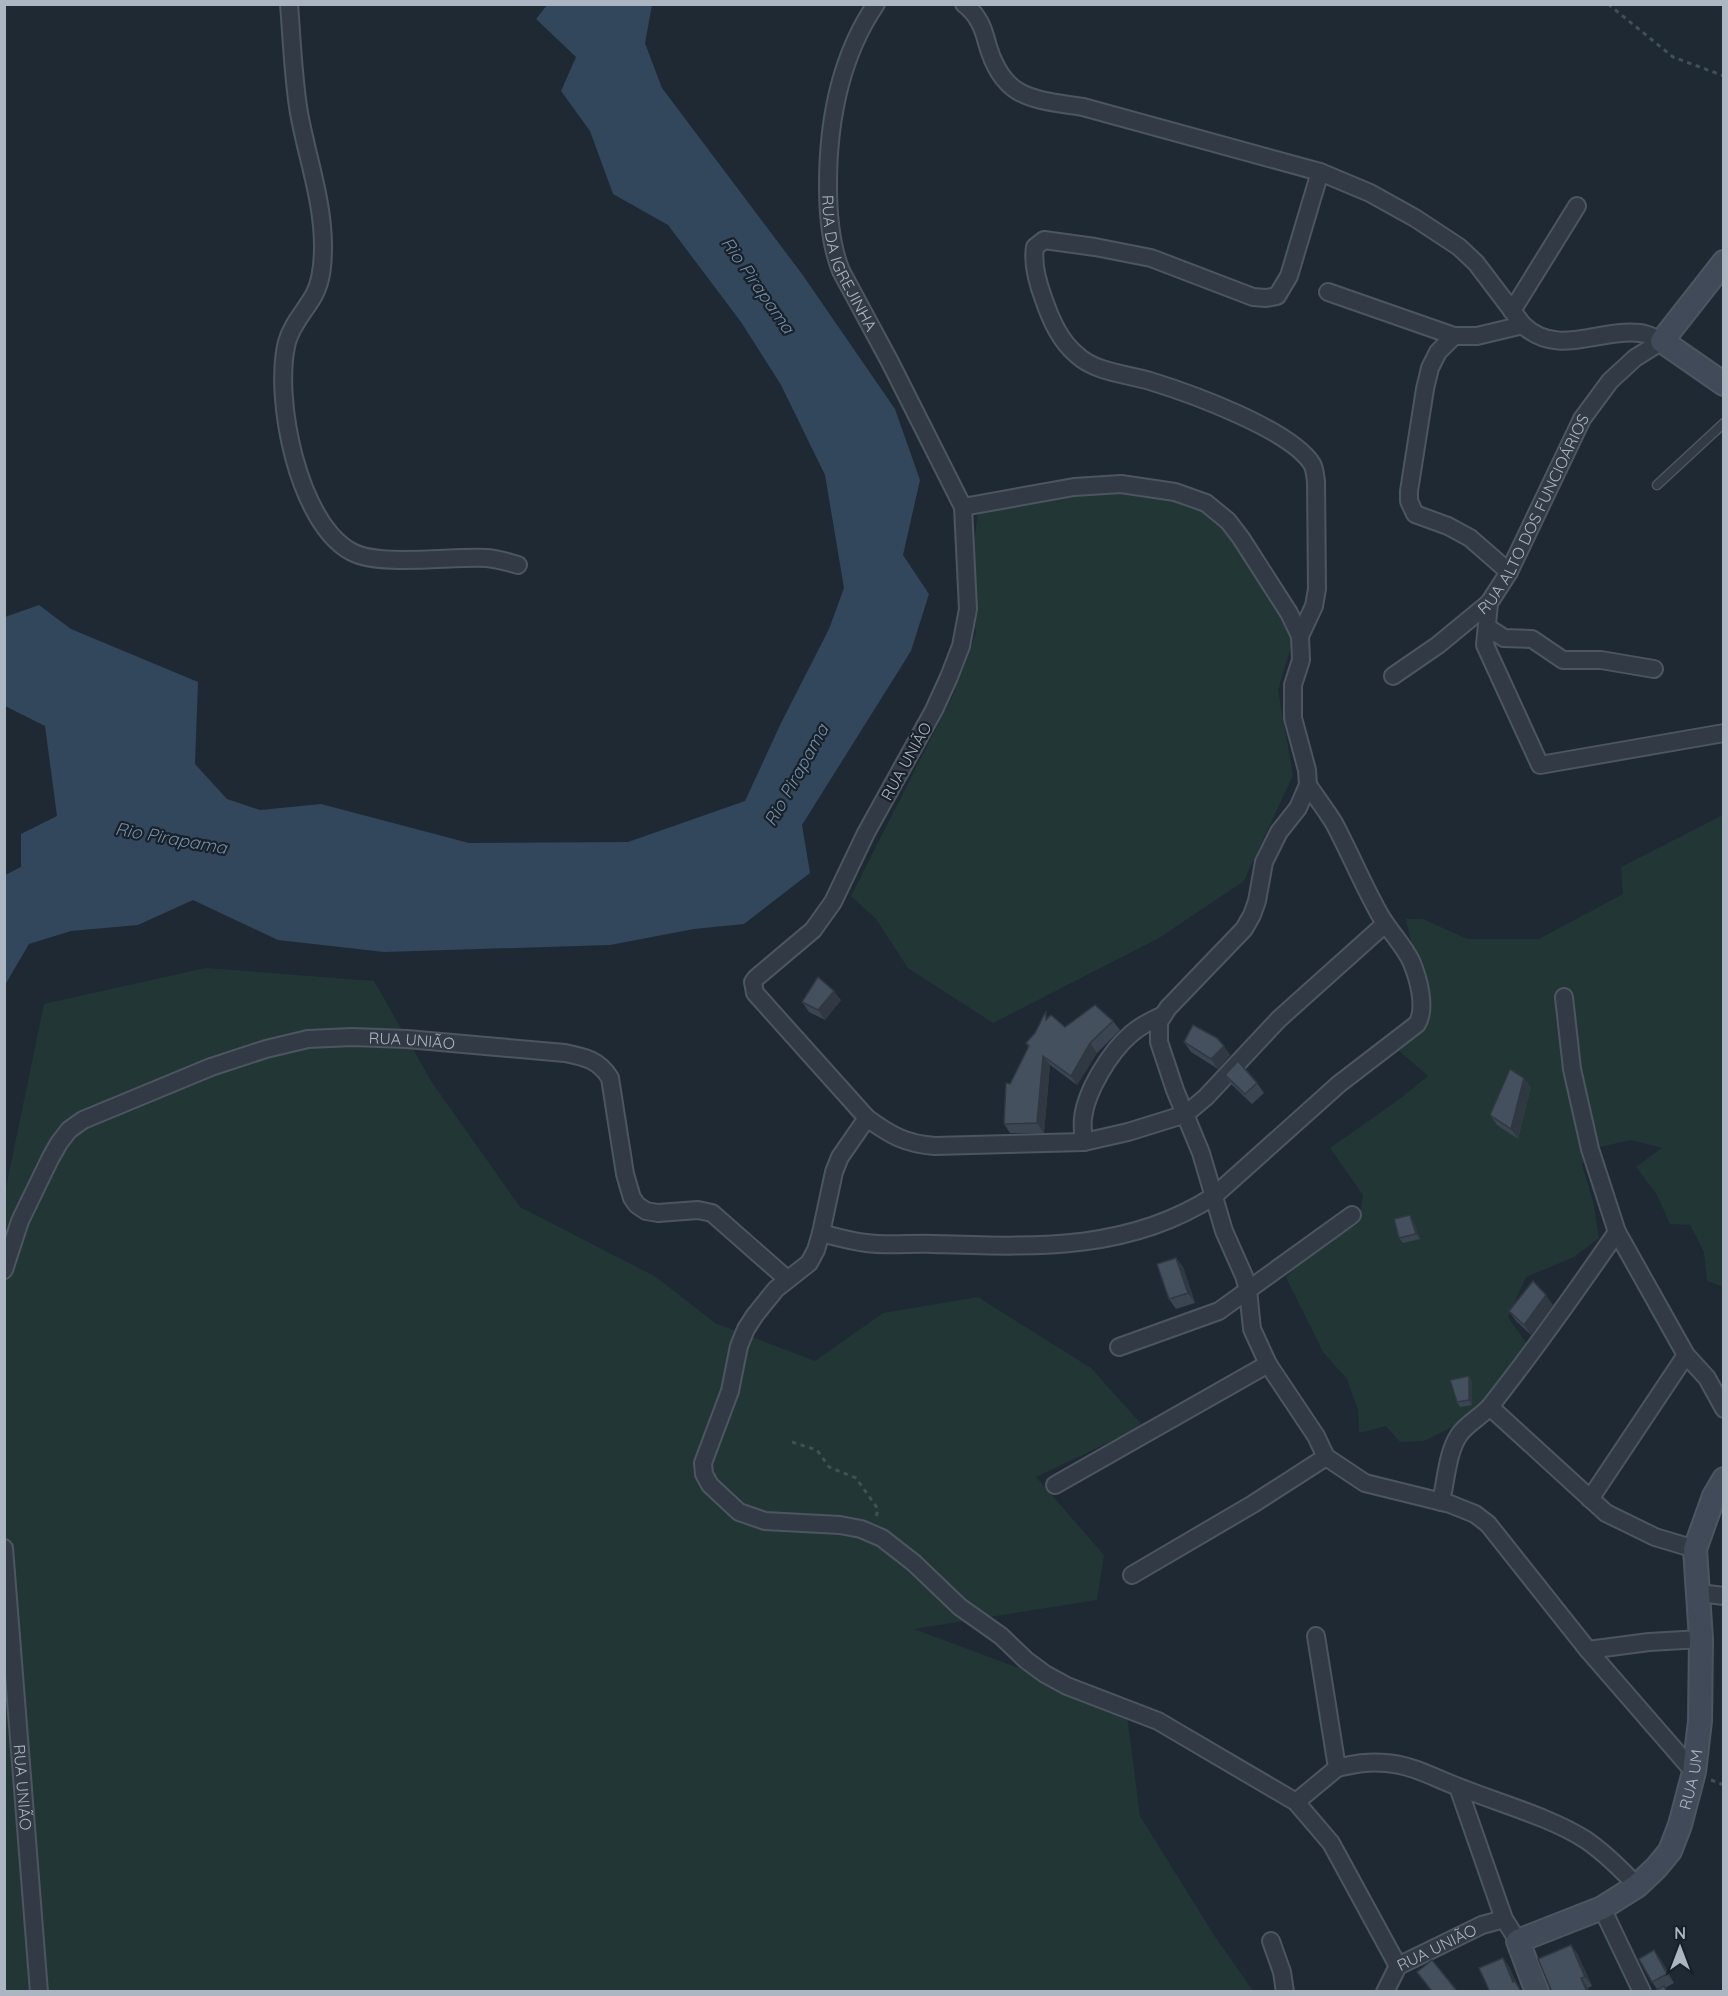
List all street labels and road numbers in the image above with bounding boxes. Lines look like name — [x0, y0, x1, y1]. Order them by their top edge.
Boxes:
street label: RUA DA IGREJINHA — [818, 194, 881, 334]
street label: RUA ALTO DOS FUNCIOÁRIOS — [1473, 411, 1593, 618]
street label: RUA UNIÃO — [876, 718, 936, 804]
street label: RUA UNIÃO — [368, 1028, 456, 1053]
street label: RUA UNIÃO — [9, 1743, 36, 1831]
street label: RUA UM — [1674, 1748, 1707, 1812]
street label: RUA UNIÃO — [1393, 1919, 1480, 1975]

